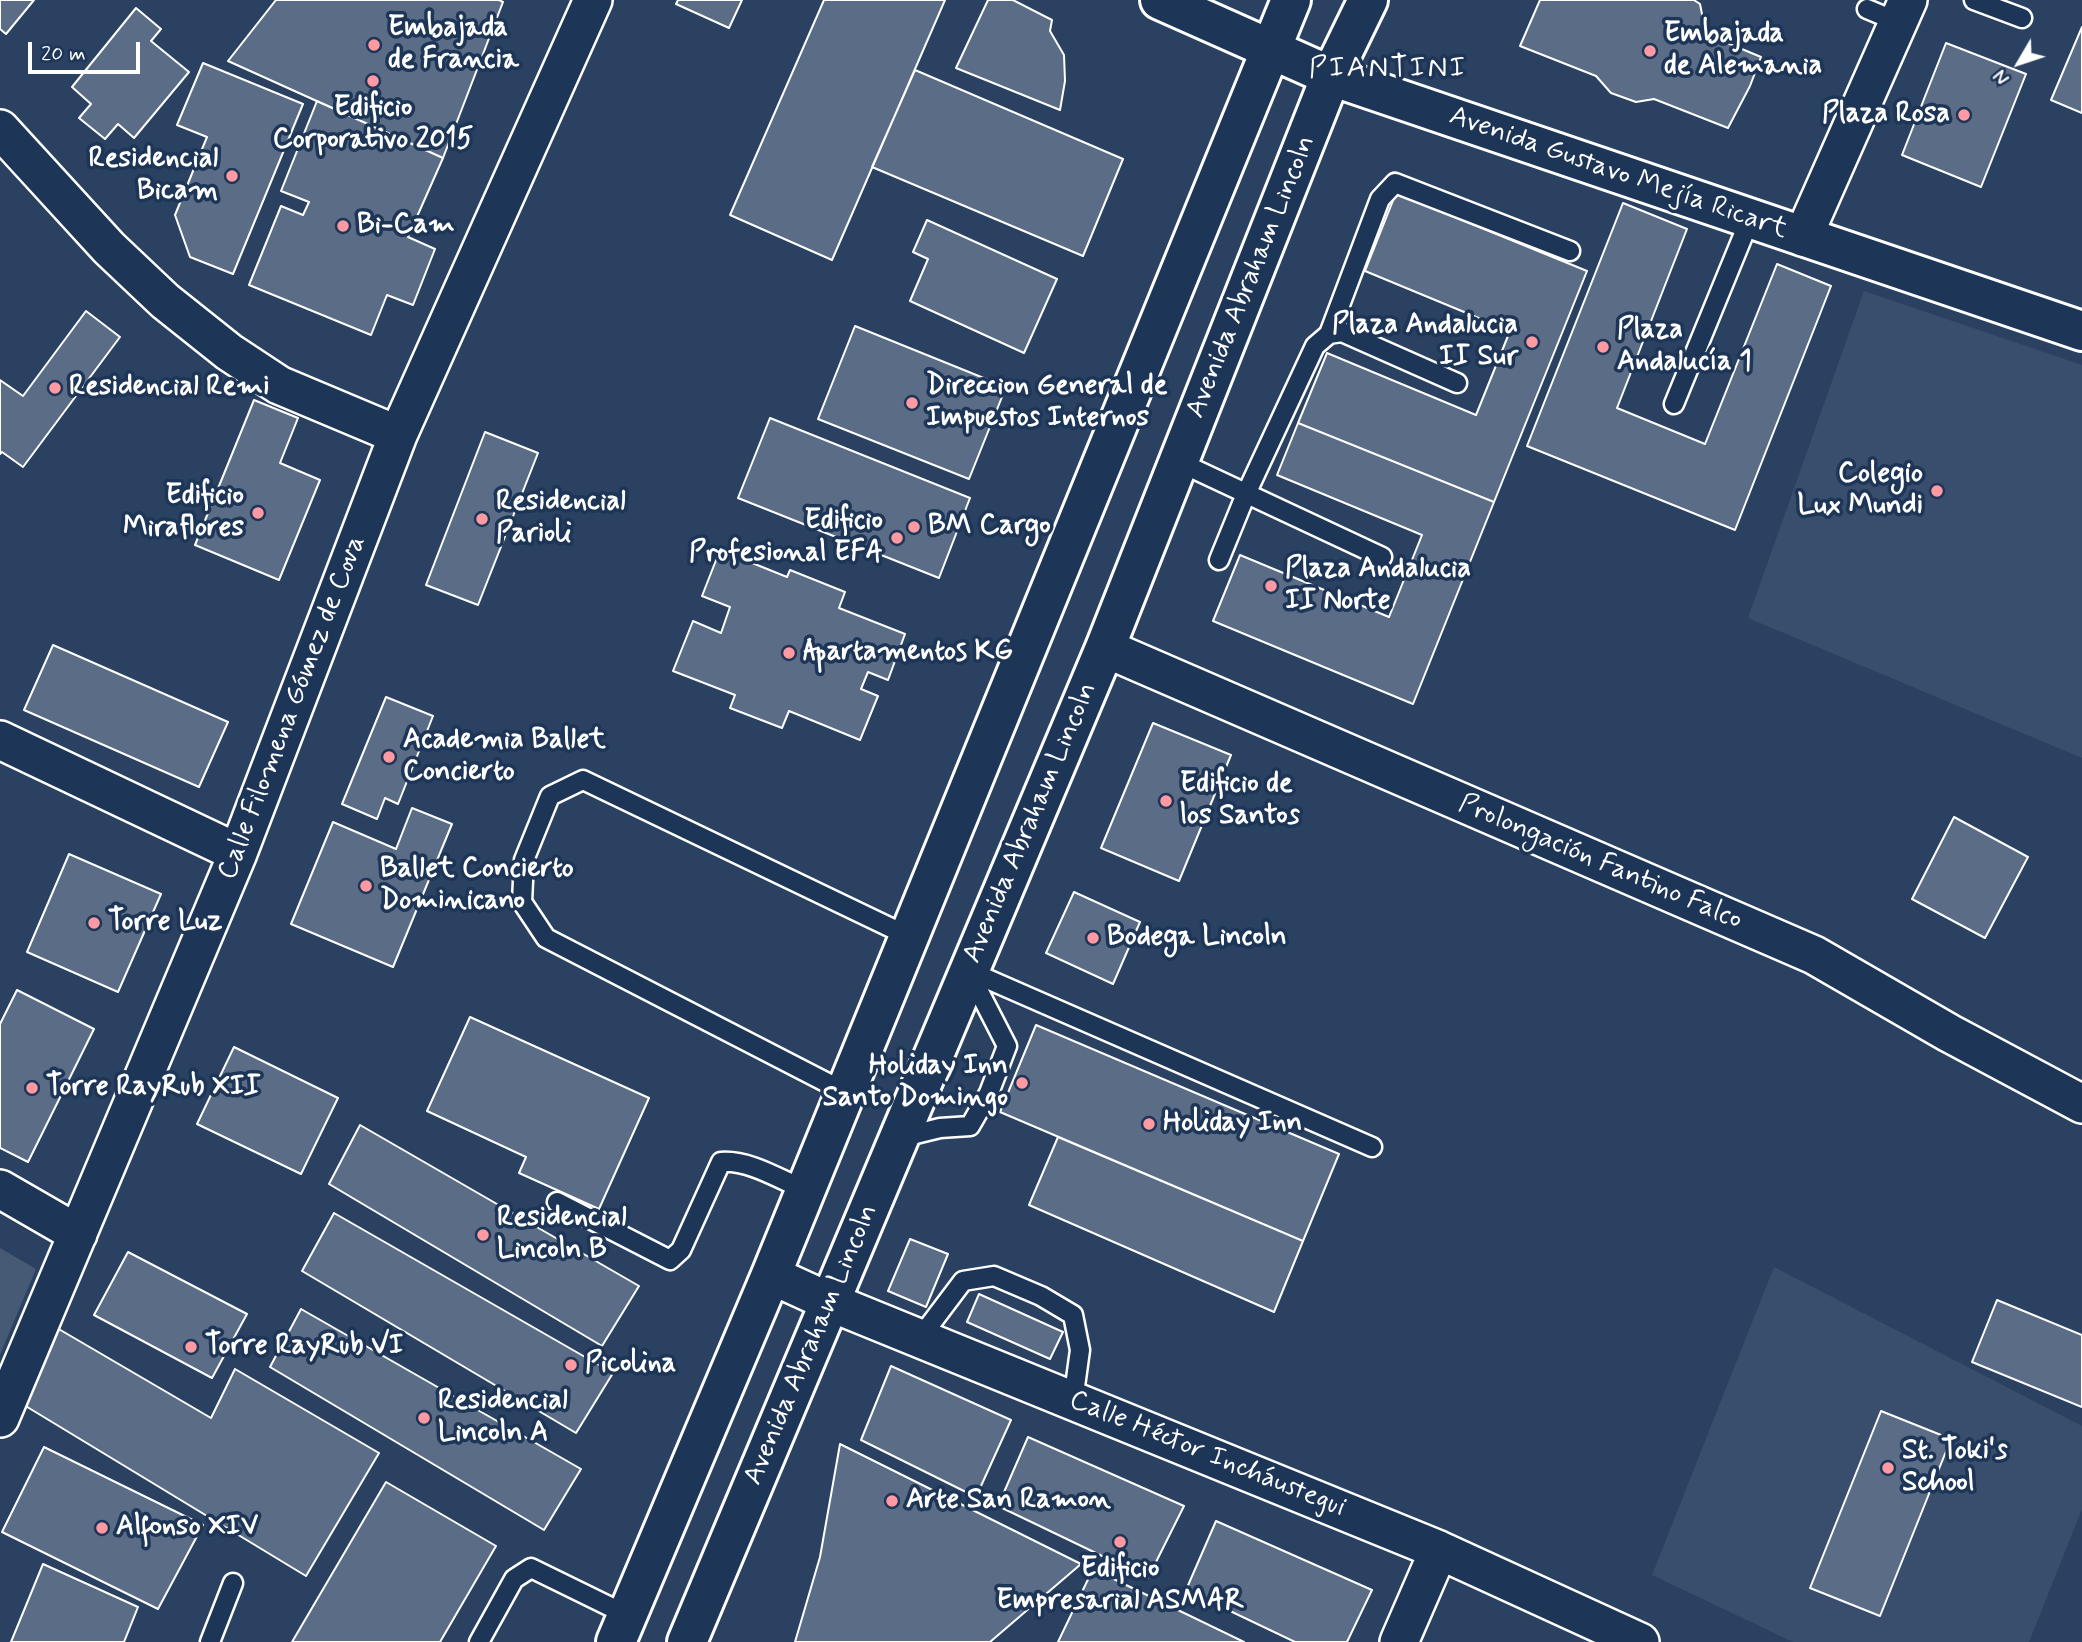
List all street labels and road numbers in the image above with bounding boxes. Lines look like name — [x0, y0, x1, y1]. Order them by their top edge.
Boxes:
street label: Avenida Gustavo Mejía Ricart — [1444, 100, 1792, 248]
street label: Avenida Abraham Lincoln — [1180, 131, 1324, 423]
street label: Calle Filomena Gómez de Cova — [212, 531, 374, 885]
street label: Avenida Abraham Lincoln — [957, 678, 1105, 968]
street label: Prolongación Fantino Falco — [1453, 788, 1747, 938]
street label: Avenida Abraham Lincoln — [738, 1200, 886, 1490]
street label: Calle Héctor Incháustegui — [1064, 1384, 1350, 1526]

